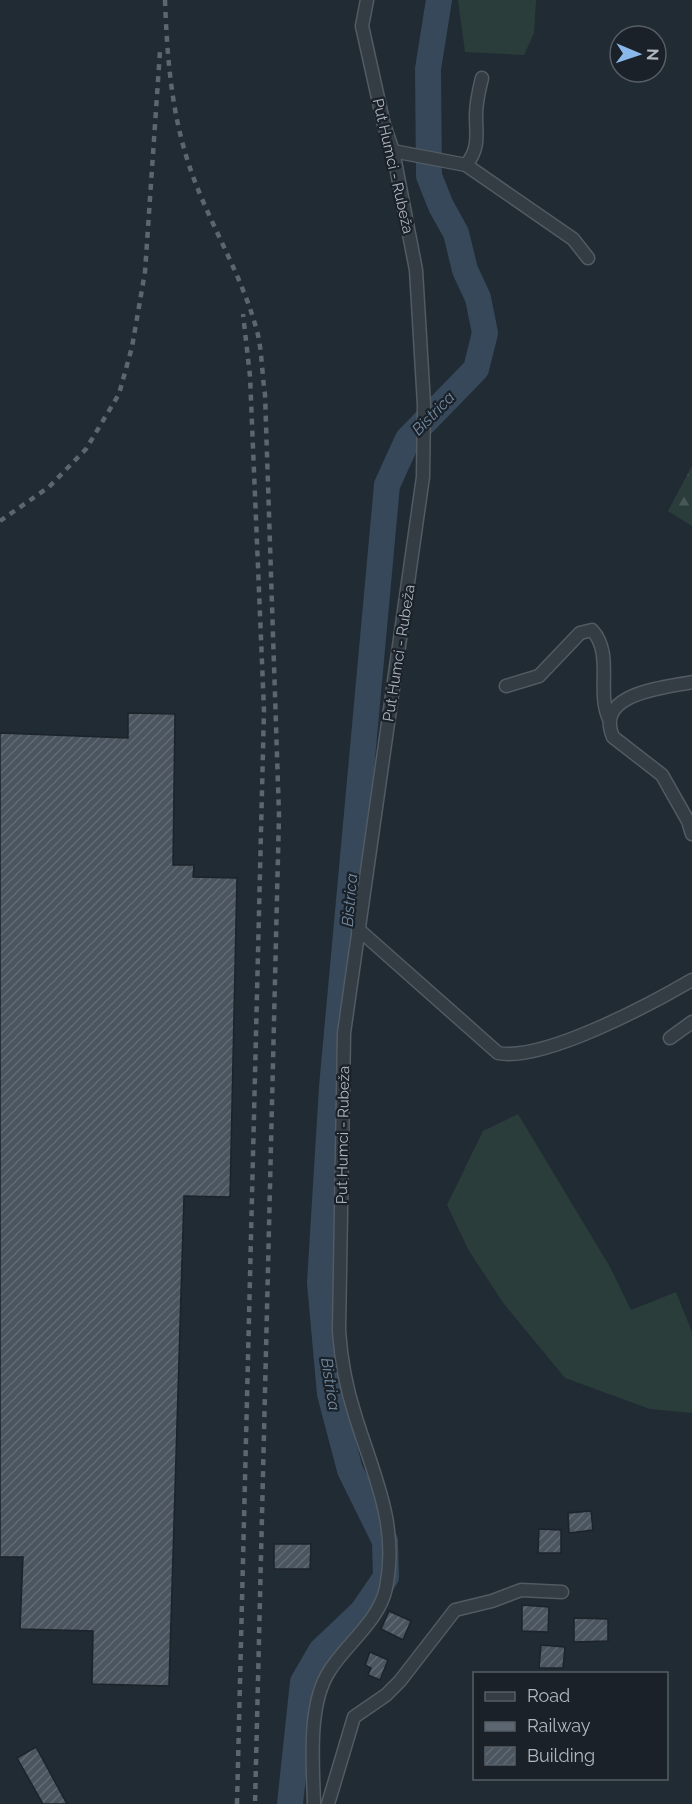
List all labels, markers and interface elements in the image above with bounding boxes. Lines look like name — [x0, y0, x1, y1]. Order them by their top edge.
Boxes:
north arrow — [608, 24, 668, 84]
text: N — [643, 48, 662, 61]
street label: Put Humci - Rubeža — [369, 97, 417, 235]
water label: Bistrica — [408, 387, 459, 439]
street label: Put Humci - Rubeža — [379, 583, 419, 723]
water label: Bistrica — [338, 872, 361, 927]
street label: Put Humci - Rubeža — [333, 1066, 353, 1204]
water label: Bistrica — [317, 1356, 344, 1412]
legend — [473, 1672, 668, 1780]
text: Road — [527, 1685, 570, 1706]
text: Railway — [527, 1715, 591, 1736]
text: Building — [527, 1745, 595, 1766]

